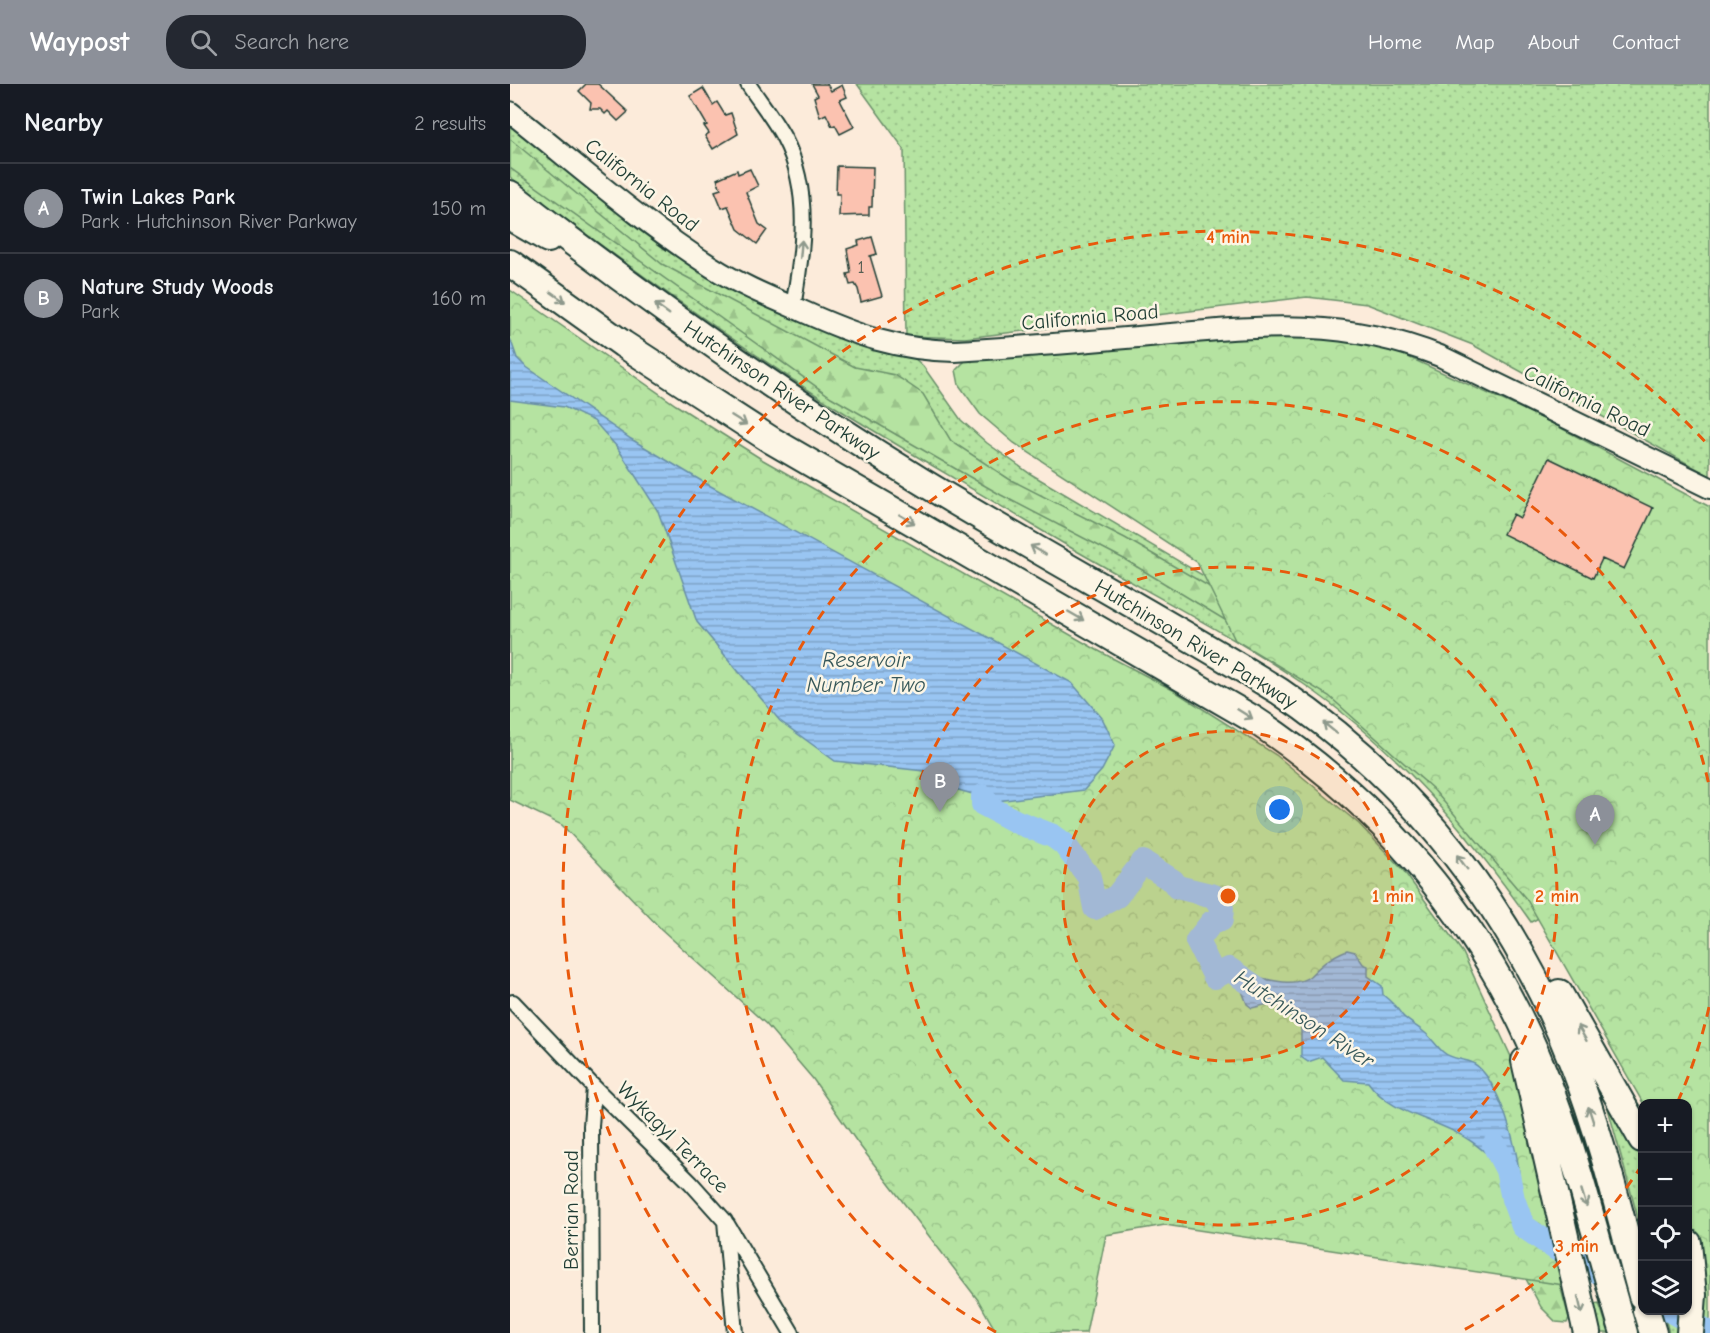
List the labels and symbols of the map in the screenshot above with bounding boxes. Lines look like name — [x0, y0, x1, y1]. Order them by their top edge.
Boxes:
street label: California Road — [580, 133, 704, 237]
text: 4 min — [1206, 227, 1250, 248]
one-way arrow — [796, 240, 807, 260]
house number: 1 — [857, 257, 865, 278]
one-way arrow — [549, 291, 565, 303]
street label: California Road — [1020, 299, 1160, 335]
one-way arrow — [654, 303, 670, 316]
street label: Hutchinson River Parkway — [679, 315, 885, 465]
street label: California Road — [1520, 360, 1654, 442]
one-way arrow — [730, 415, 747, 427]
one-way arrow — [898, 514, 915, 526]
one-way arrow — [1030, 544, 1048, 555]
street label: Hutchinson River Parkway — [1091, 574, 1302, 714]
one-way arrow — [1067, 610, 1084, 622]
water label: Reservoir Number Two — [806, 647, 926, 698]
one-way arrow — [1236, 708, 1253, 720]
one-way arrow — [1322, 722, 1338, 735]
pin: B — [920, 762, 960, 812]
your location — [1265, 795, 1294, 824]
pin: A — [1576, 796, 1614, 845]
one-way arrow — [1456, 854, 1468, 871]
centre of rings — [1218, 886, 1238, 906]
text: 1 min — [1372, 886, 1414, 907]
text: 2 min — [1535, 886, 1579, 907]
water label: Hutchinson River — [1229, 964, 1380, 1074]
one-way arrow — [1576, 1025, 1588, 1042]
street label: Wykagyl Terrace — [612, 1076, 734, 1198]
one-way arrow — [1584, 1106, 1595, 1125]
street label: Berrian Road — [559, 1150, 583, 1270]
one-way arrow — [1579, 1188, 1590, 1207]
text: 3 min — [1555, 1236, 1599, 1257]
one-way arrow — [1575, 1295, 1587, 1314]

